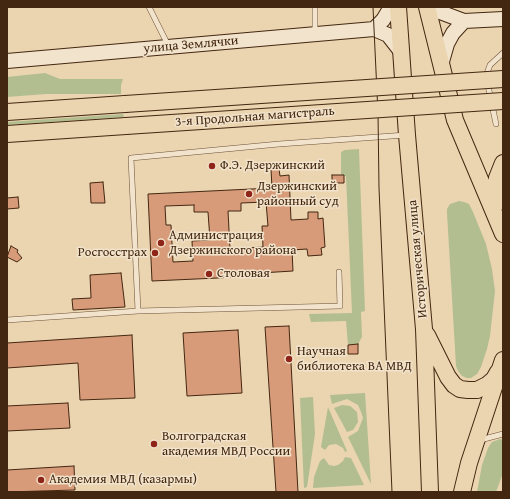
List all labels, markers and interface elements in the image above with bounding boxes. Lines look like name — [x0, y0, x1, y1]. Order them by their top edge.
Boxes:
street label: улица Землячки — [143, 33, 239, 57]
street label: 3-я Продольная магистраль — [175, 104, 335, 130]
place label: Ф.Э. Дзержинский — [220, 158, 325, 174]
marker: Ф.Э. Дзержинский — [207, 161, 217, 171]
place label: Дзержинский районный суд — [257, 179, 339, 210]
marker: Дзержинский районный суд — [244, 189, 254, 199]
street label: Историческая улица — [405, 199, 431, 319]
place label: Администрация Дзержинского района — [169, 228, 296, 259]
marker: Администрация Дзержинского района — [156, 238, 166, 248]
place label: Росгосстрах — [78, 245, 147, 261]
marker: Росгосстрах — [150, 248, 160, 258]
place label: Столовая — [217, 266, 270, 282]
marker: Столовая — [204, 269, 214, 279]
place label: Научная библиотека ВА МВД — [297, 344, 412, 375]
marker: Научная библиотека ВА МВД — [284, 354, 294, 364]
place label: Волгоградская академия МВД России — [162, 429, 290, 460]
marker: Волгоградская академия МВД России — [149, 439, 159, 449]
place label: Академия МВД (казармы) — [49, 472, 197, 488]
marker: Академия МВД (казармы) — [36, 475, 46, 485]

